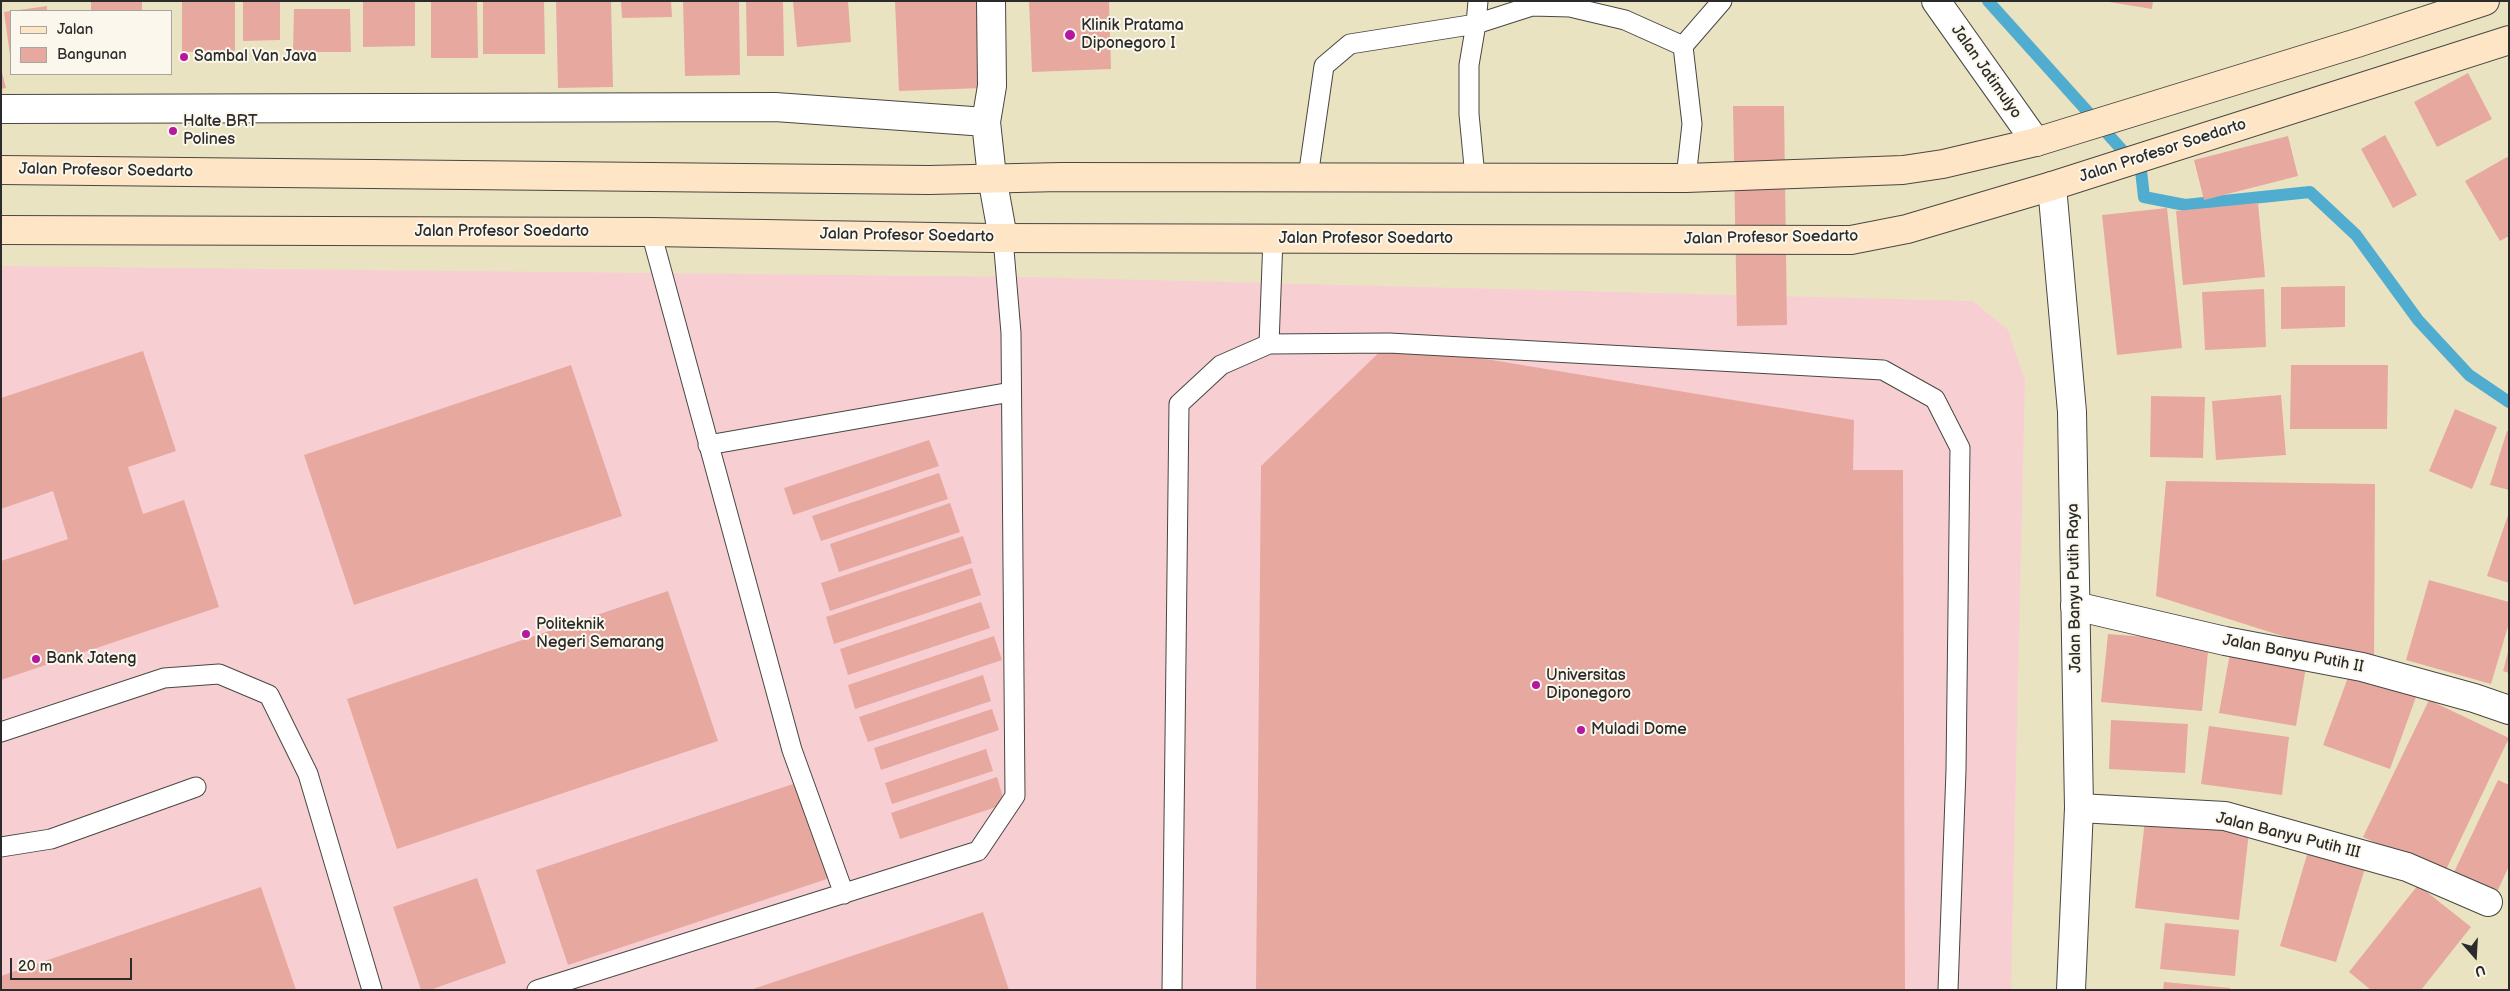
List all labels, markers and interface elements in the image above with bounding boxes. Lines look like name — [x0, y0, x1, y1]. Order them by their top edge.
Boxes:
legend — [10, 10, 172, 75]
place label: Klinik Pratama Diponegoro I — [1081, 16, 1184, 54]
text: Jalan — [57, 20, 93, 39]
street label: Jalan Jatimulyo — [1947, 21, 2025, 123]
marker: Klinik Pratama Diponegoro I — [1063, 28, 1077, 42]
text: Bangunan — [57, 45, 127, 64]
place label: Sambal Van Java — [194, 47, 317, 67]
marker: Sambal Van Java — [178, 51, 190, 63]
place label: Halte BRT Polines — [183, 112, 258, 150]
street label: Jalan Profesor Soedarto — [2077, 115, 2249, 187]
marker: Halte BRT Polines — [167, 125, 179, 137]
street label: Jalan Profesor Soedarto — [19, 160, 193, 182]
street label: Jalan Profesor Soedarto — [415, 222, 589, 242]
street label: Jalan Profesor Soedarto — [820, 225, 994, 247]
street label: Jalan Profesor Soedarto — [1684, 227, 1858, 249]
street label: Jalan Profesor Soedarto — [1279, 229, 1453, 249]
street label: Jalan Banyu Putih Raya — [2064, 503, 2086, 673]
place label: Politeknik Negeri Semarang — [536, 615, 664, 653]
marker: Politeknik Negeri Semarang — [520, 628, 532, 640]
street label: Jalan Banyu Putih II — [2221, 631, 2365, 677]
place label: Bank Jateng — [46, 649, 136, 669]
marker: Bank Jateng — [30, 653, 42, 665]
place label: Universitas Diponegoro — [1546, 666, 1631, 704]
marker: Universitas Diponegoro — [1530, 679, 1542, 691]
place label: Muladi Dome — [1591, 720, 1687, 740]
marker: Muladi Dome — [1575, 724, 1587, 736]
street label: Jalan Banyu Putih III — [2214, 809, 2362, 863]
north arrow — [2450, 931, 2500, 981]
scale bar — [12, 948, 135, 980]
text: 20 m — [18, 957, 52, 976]
text: U — [2473, 961, 2488, 980]

